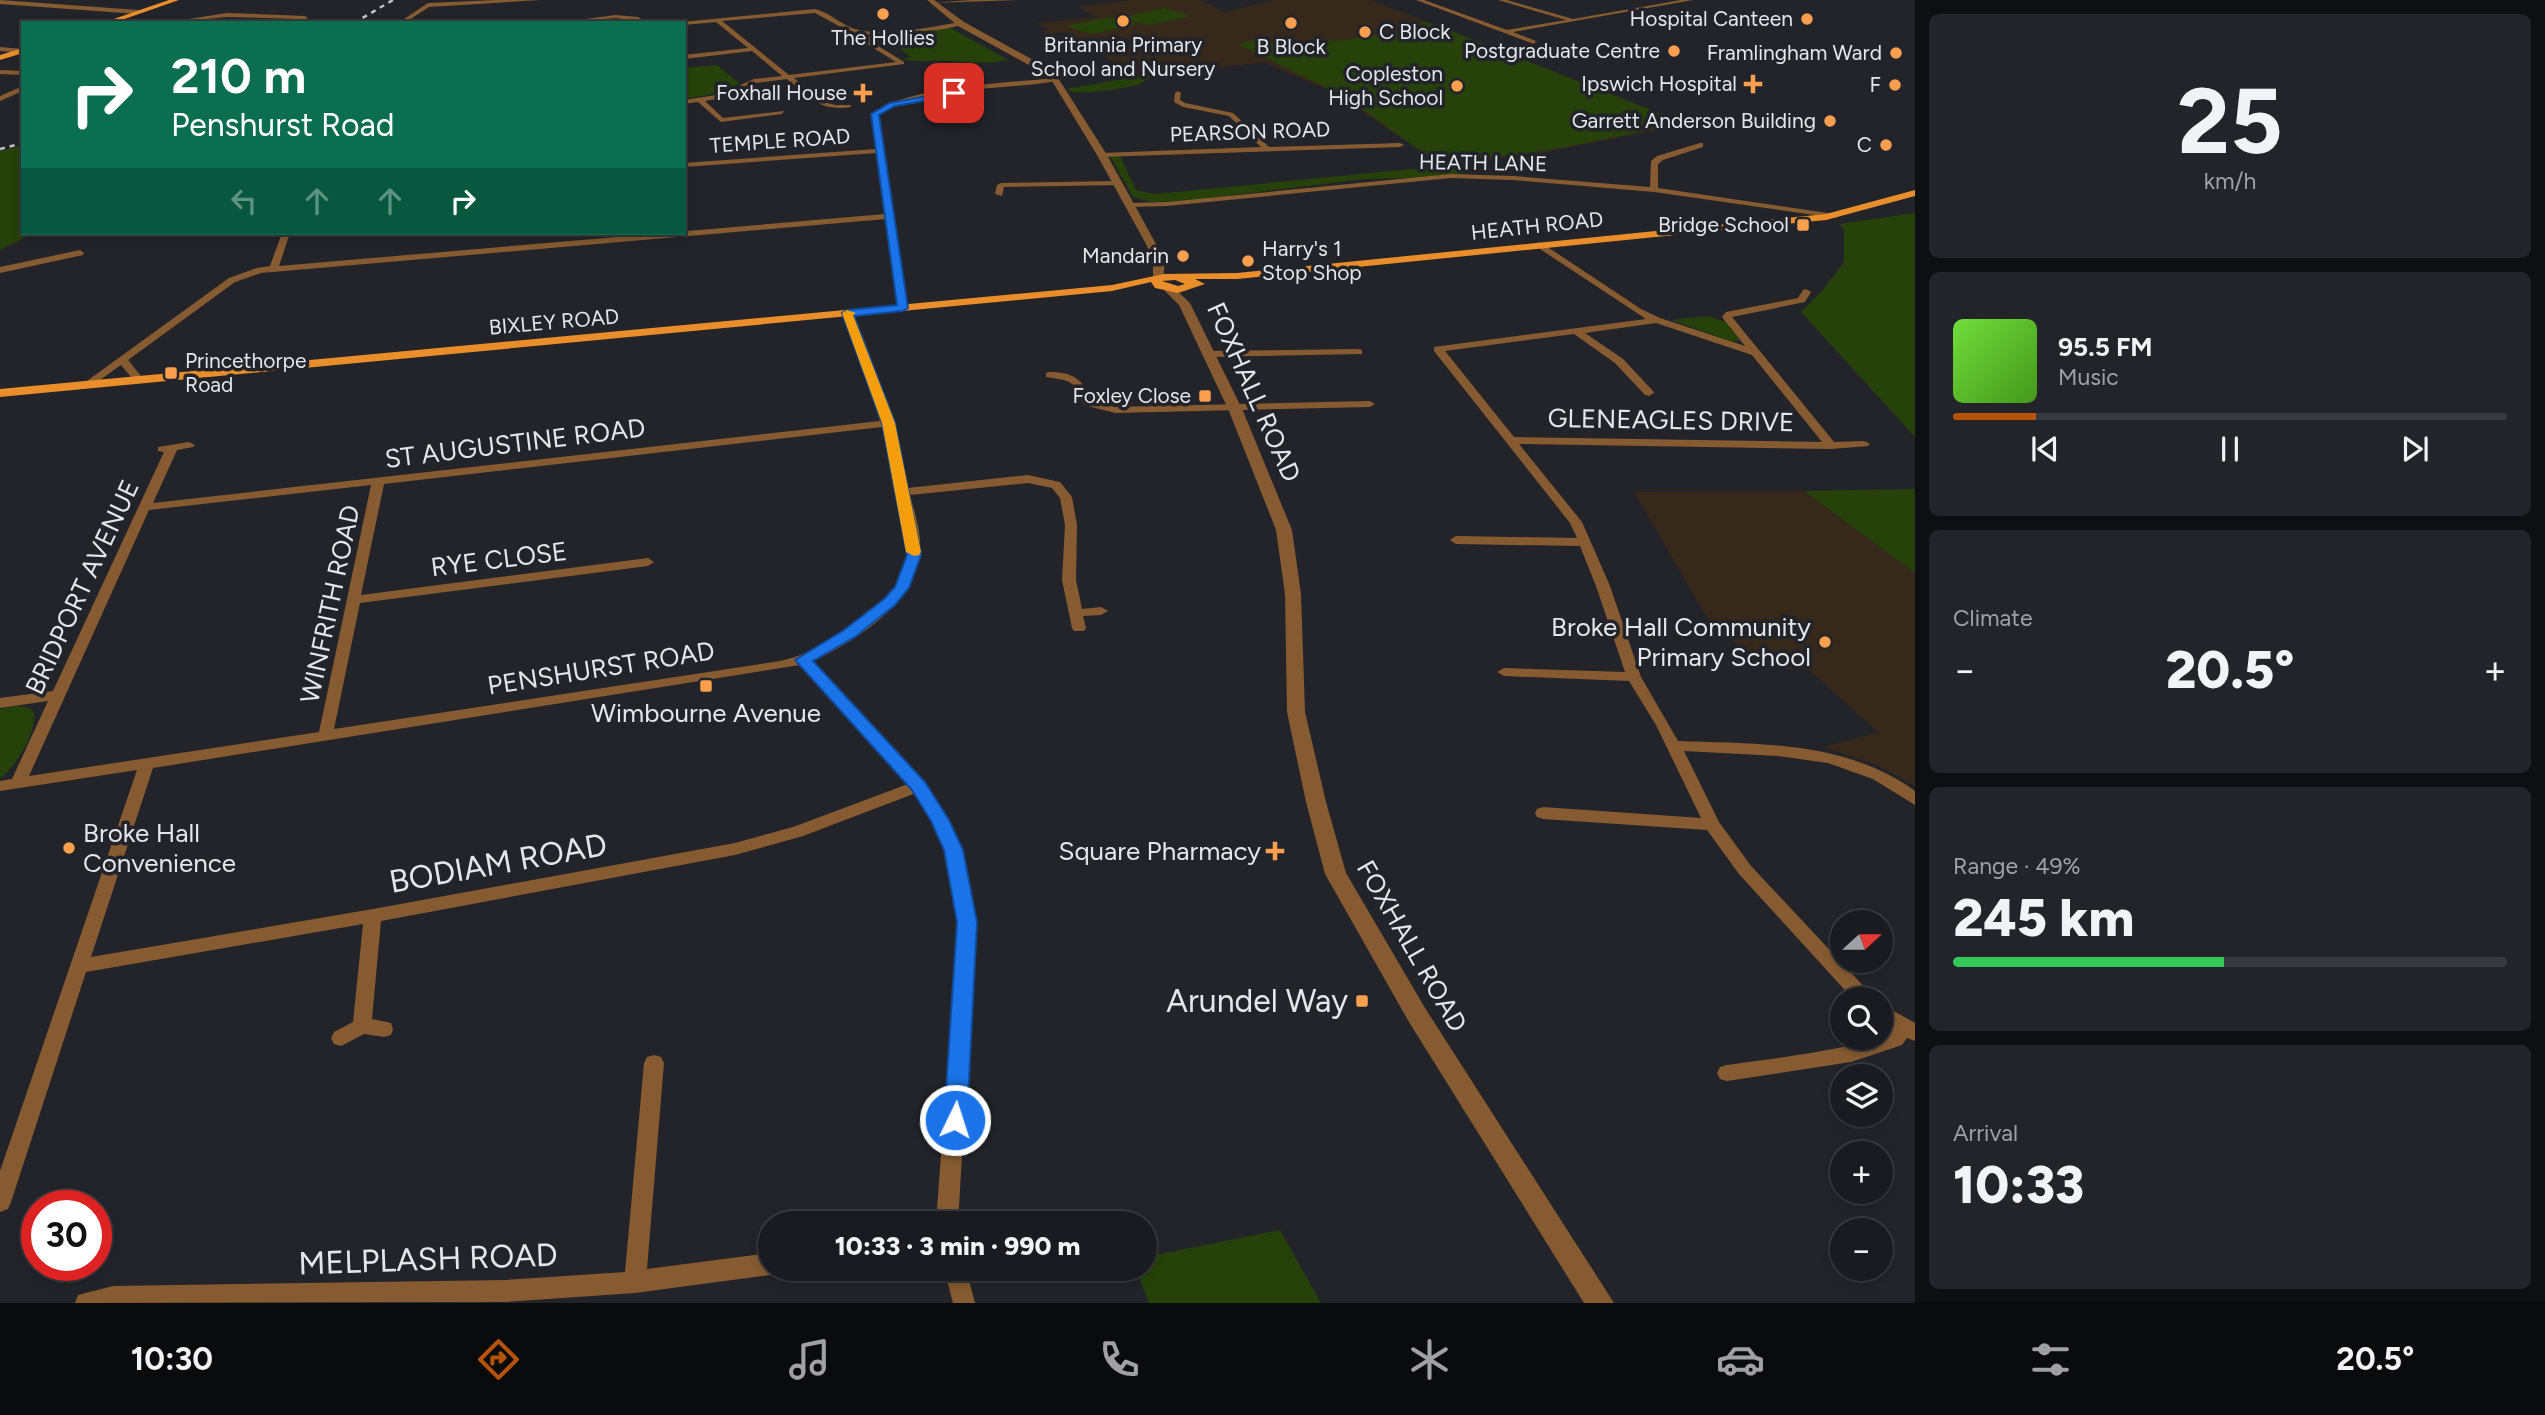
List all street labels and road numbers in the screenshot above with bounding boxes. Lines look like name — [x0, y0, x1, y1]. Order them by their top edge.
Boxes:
street label: PEARSON ROAD — [1169, 116, 1331, 147]
street label: TEMPLE ROAD — [709, 123, 851, 158]
street label: HEATH LANE — [1419, 149, 1547, 176]
street label: HEATH ROAD — [1470, 206, 1604, 245]
street label: FOXHALL ROAD — [1200, 297, 1308, 487]
street label: BIXLEY ROAD — [488, 303, 620, 340]
street label: GLENEAGLES DRIVE — [1547, 402, 1795, 438]
street label: ST AUGUSTINE ROAD — [383, 411, 647, 475]
street label: BRIDPORT AVENUE — [18, 475, 146, 699]
street label: WINFRITH ROAD — [293, 502, 367, 706]
street label: RYE CLOSE — [429, 535, 569, 583]
street label: PENSHURST ROAD — [485, 634, 717, 702]
street label: BODIAM ROAD — [386, 825, 610, 901]
street label: FOXHALL ROAD — [1350, 855, 1474, 1037]
street label: MELPLASH ROAD — [298, 1235, 558, 1283]

